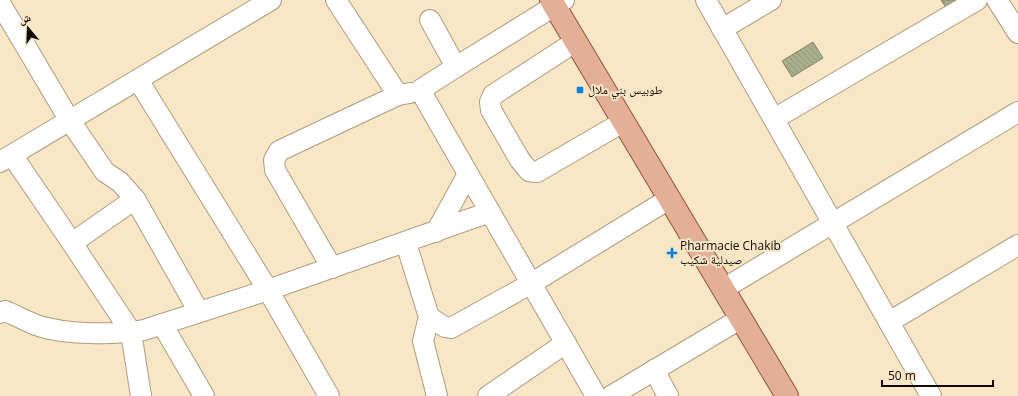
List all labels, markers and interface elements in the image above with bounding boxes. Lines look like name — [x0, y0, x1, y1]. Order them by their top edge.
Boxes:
north arrow — [8, 8, 48, 48]
text: ش — [17, 9, 33, 28]
place label: طوبيس بني ملال — [588, 81, 663, 100]
marker: طوبيس بني ملال — [575, 85, 585, 95]
place label: Pharmacie Chakib صيدلية شكيب — [680, 237, 781, 268]
marker: Pharmacie Chakib صيدلية شكيب — [667, 248, 677, 258]
scale bar — [882, 362, 993, 388]
text: 50 m — [888, 367, 916, 384]

